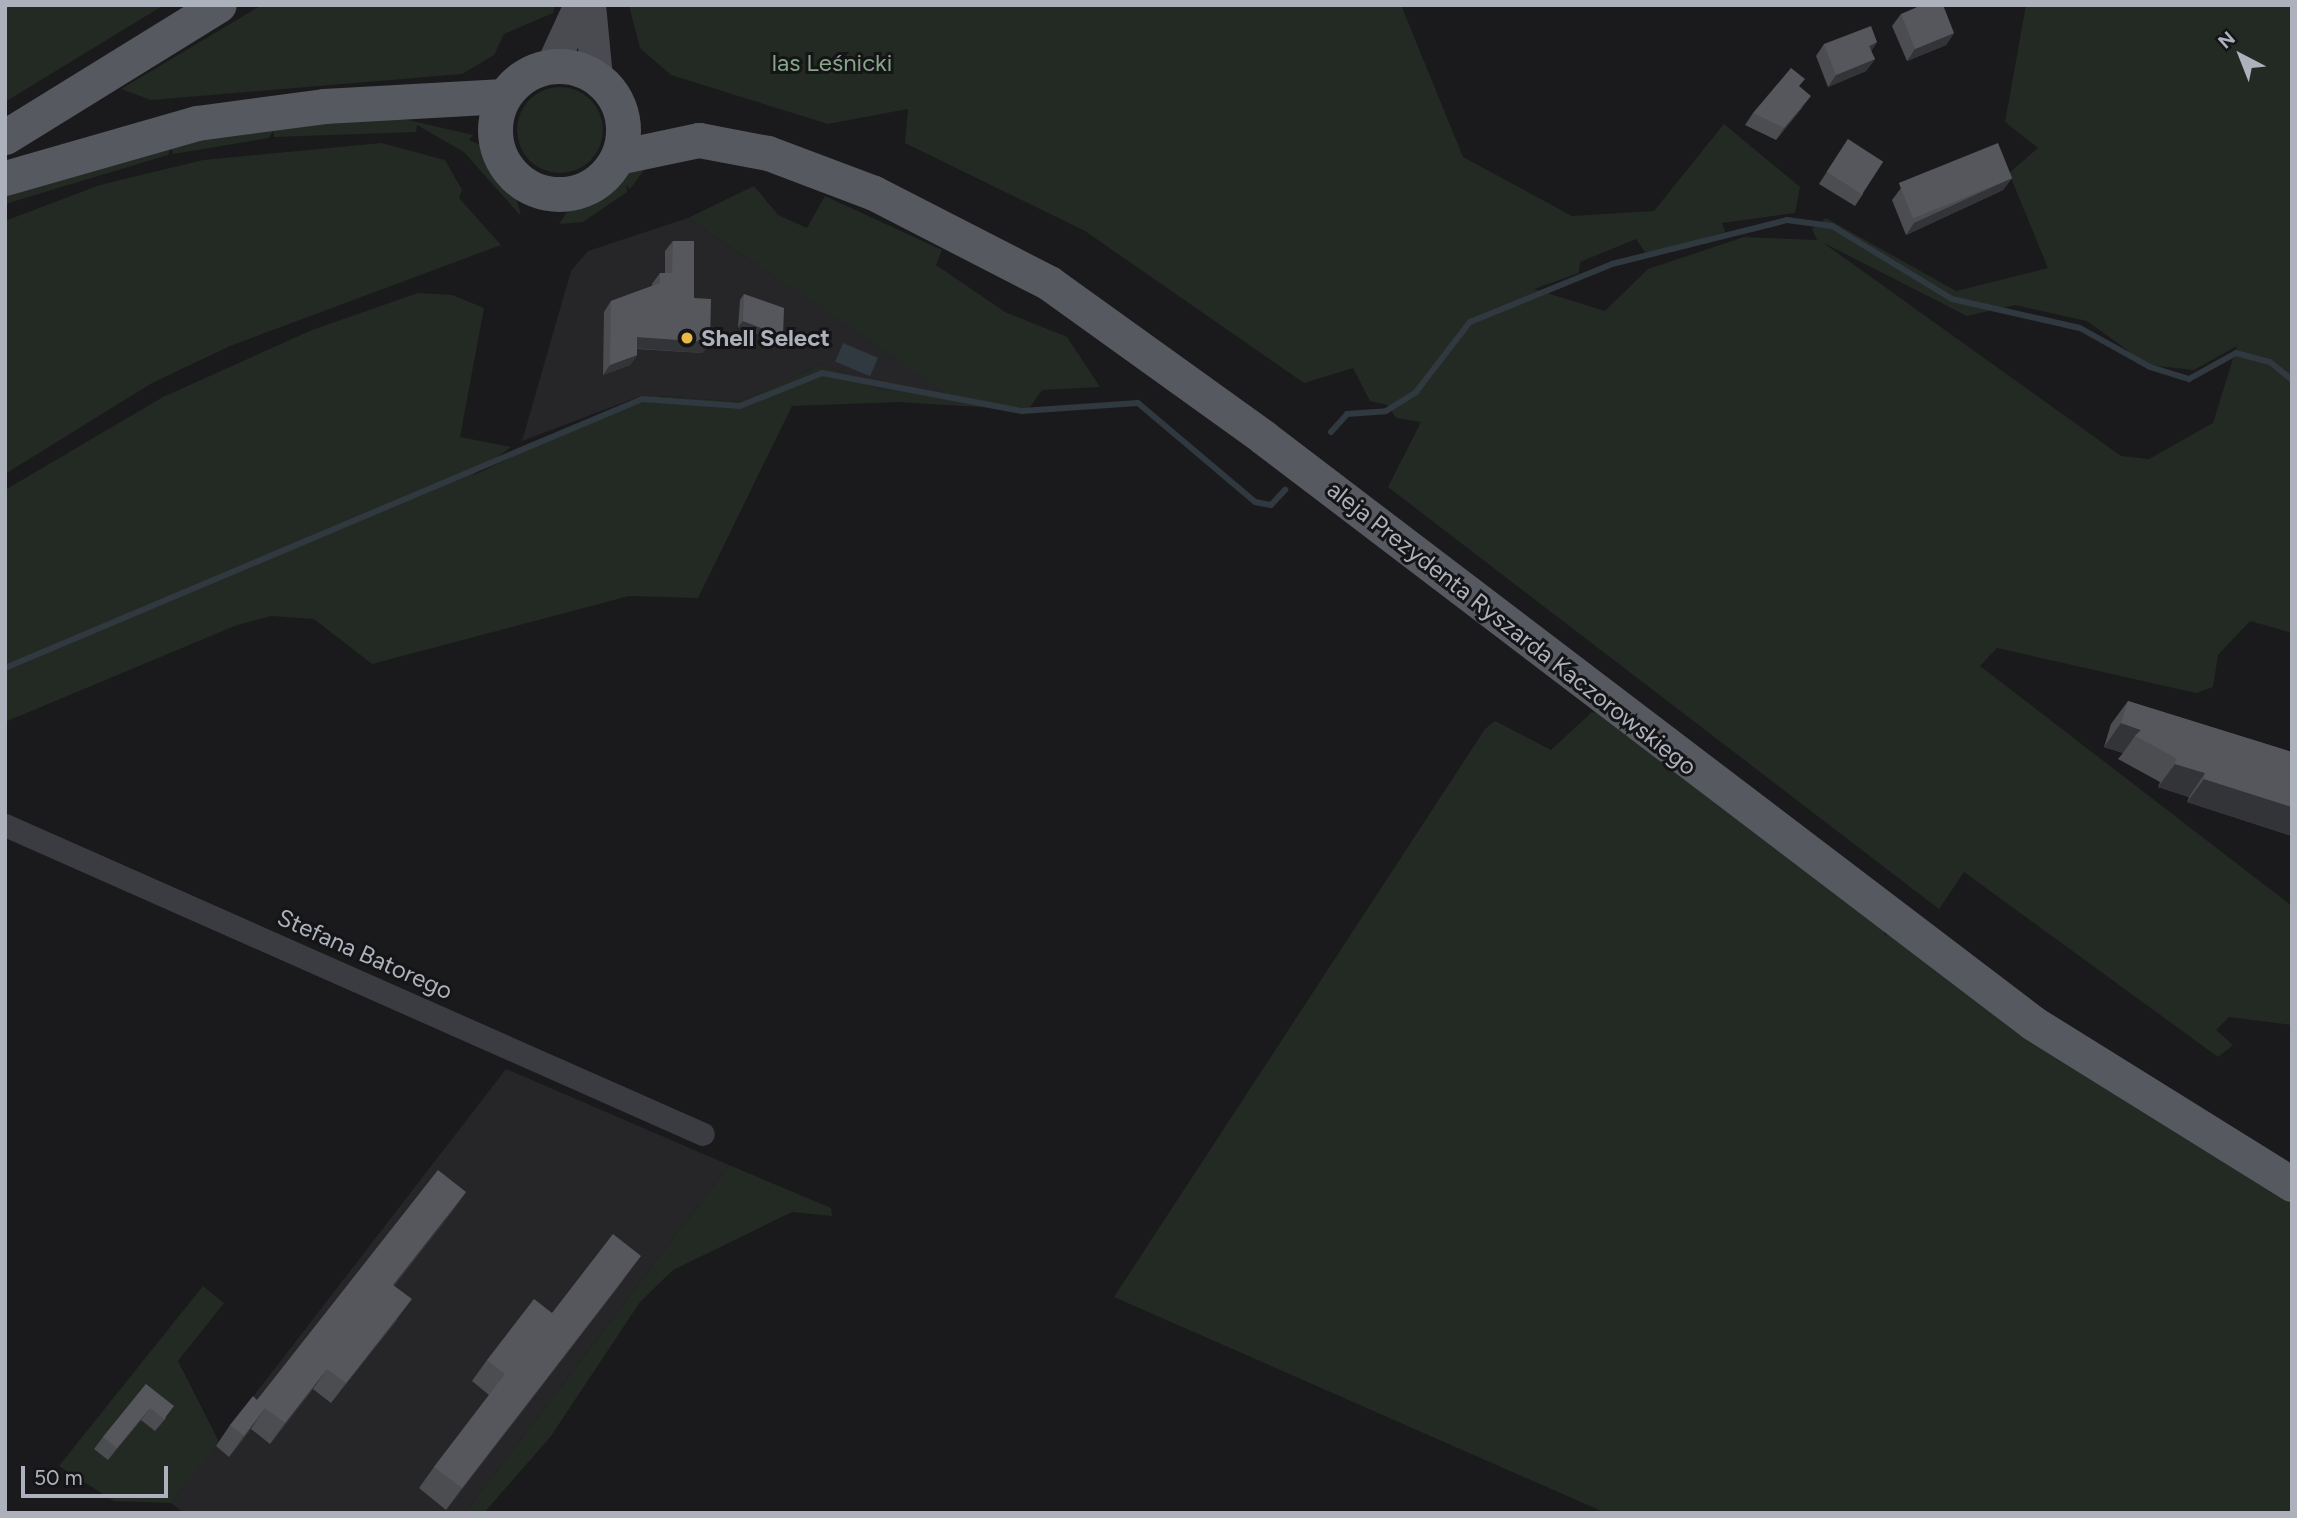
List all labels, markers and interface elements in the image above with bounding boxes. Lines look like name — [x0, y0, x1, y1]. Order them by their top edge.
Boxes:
north arrow — [2206, 21, 2276, 91]
text: N — [2213, 27, 2240, 53]
park label: las Leśnicki — [772, 49, 892, 77]
place label: Shell Select — [701, 324, 830, 352]
marker: Shell Select — [679, 330, 695, 346]
street label: aleja Prezydenta Ryszarda Kaczorowskiego — [1322, 475, 1702, 781]
street label: Stefana Batorego — [273, 903, 457, 1005]
scale bar — [24, 1452, 172, 1496]
text: 50 m — [34, 1465, 83, 1490]

